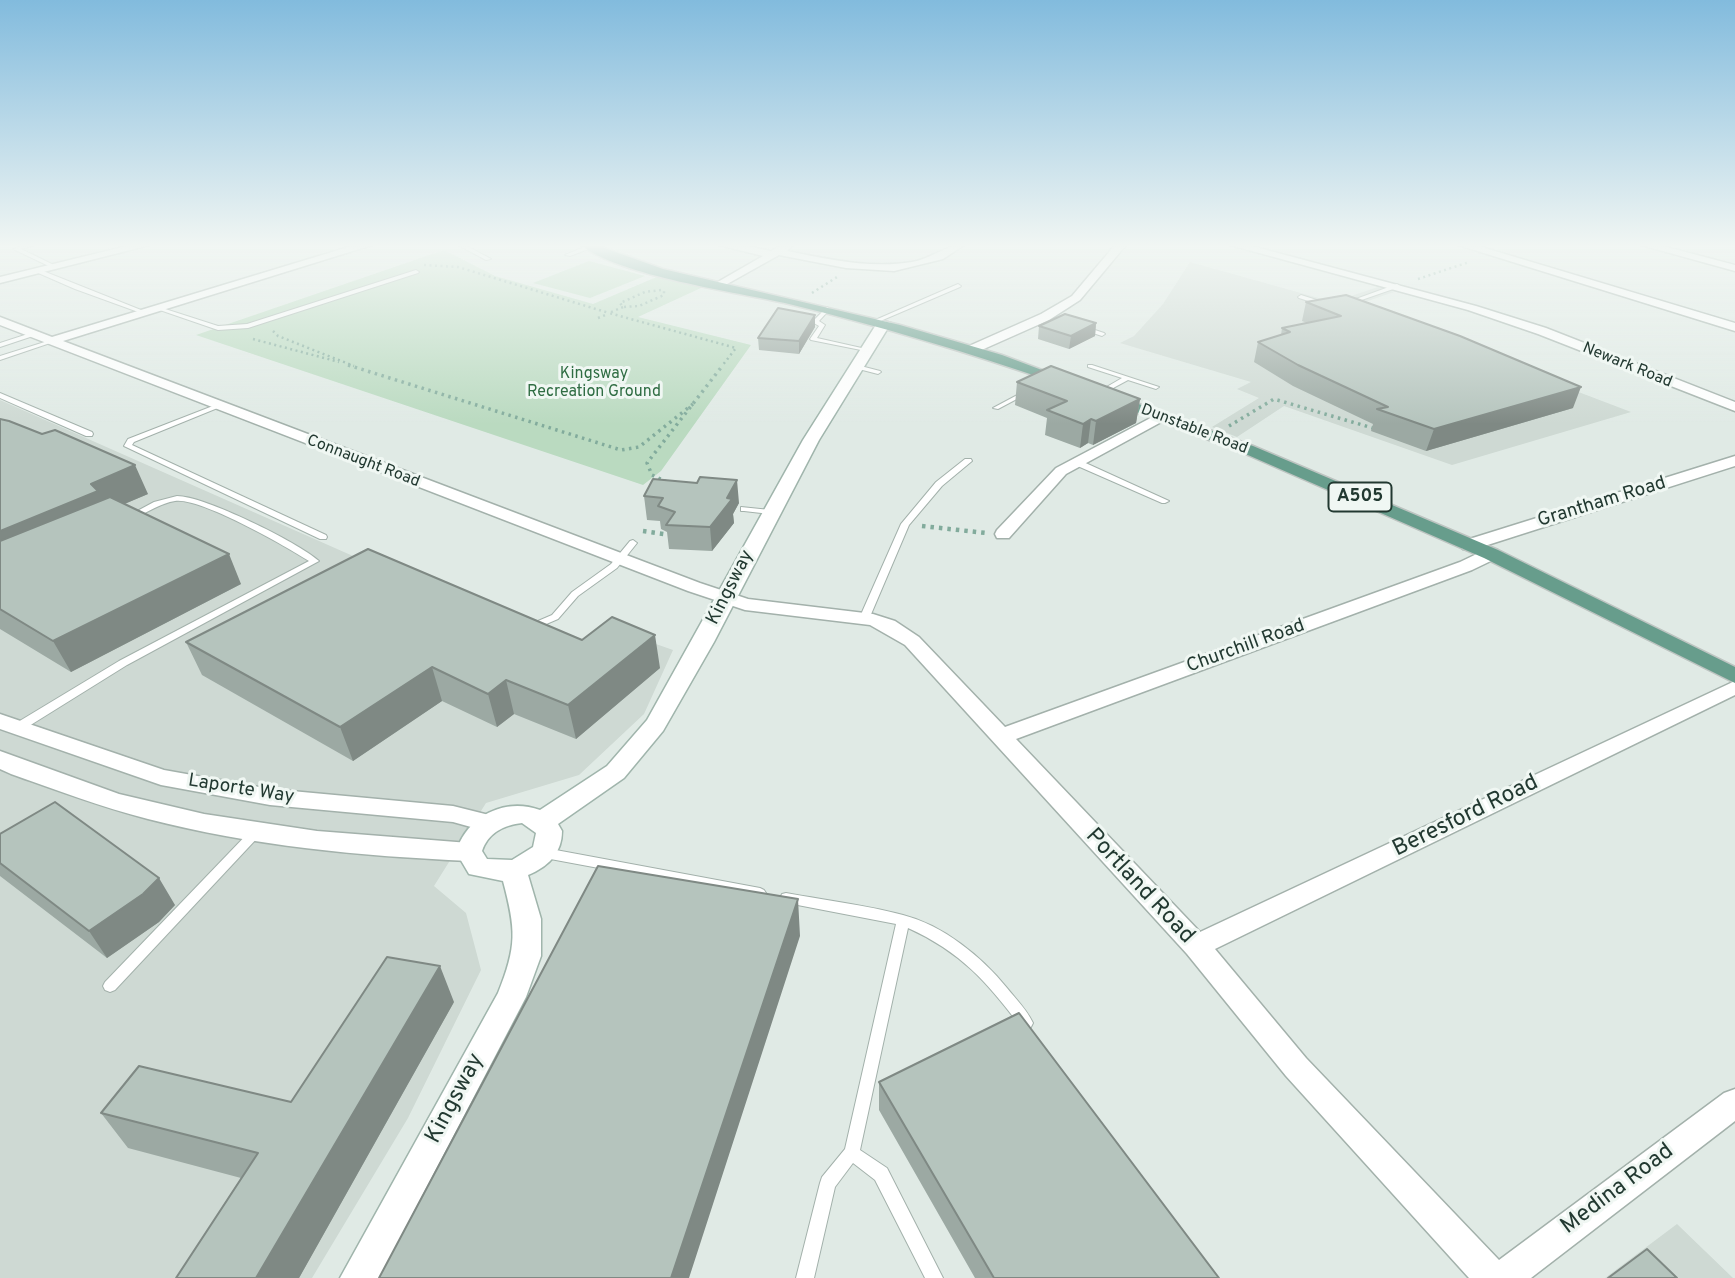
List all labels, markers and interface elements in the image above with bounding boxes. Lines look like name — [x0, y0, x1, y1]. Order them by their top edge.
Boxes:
street label: Newark Road — [1579, 339, 1675, 393]
park label: Kingsway Recreation Ground — [527, 365, 661, 403]
street label: Dunstable Road — [1138, 401, 1250, 459]
street label: Connaught Road — [304, 432, 422, 492]
street label: Grantham Road — [1535, 473, 1669, 533]
road number: A505 — [1328, 482, 1392, 512]
street label: Kingsway — [702, 547, 760, 629]
street label: Churchill Road — [1184, 615, 1308, 679]
street label: Laporte Way — [186, 770, 296, 810]
street label: Beresford Road — [1389, 770, 1543, 864]
street label: Portland Road — [1078, 823, 1200, 951]
street label: Kingsway — [421, 1049, 491, 1149]
street label: Medina Road — [1556, 1139, 1680, 1241]

